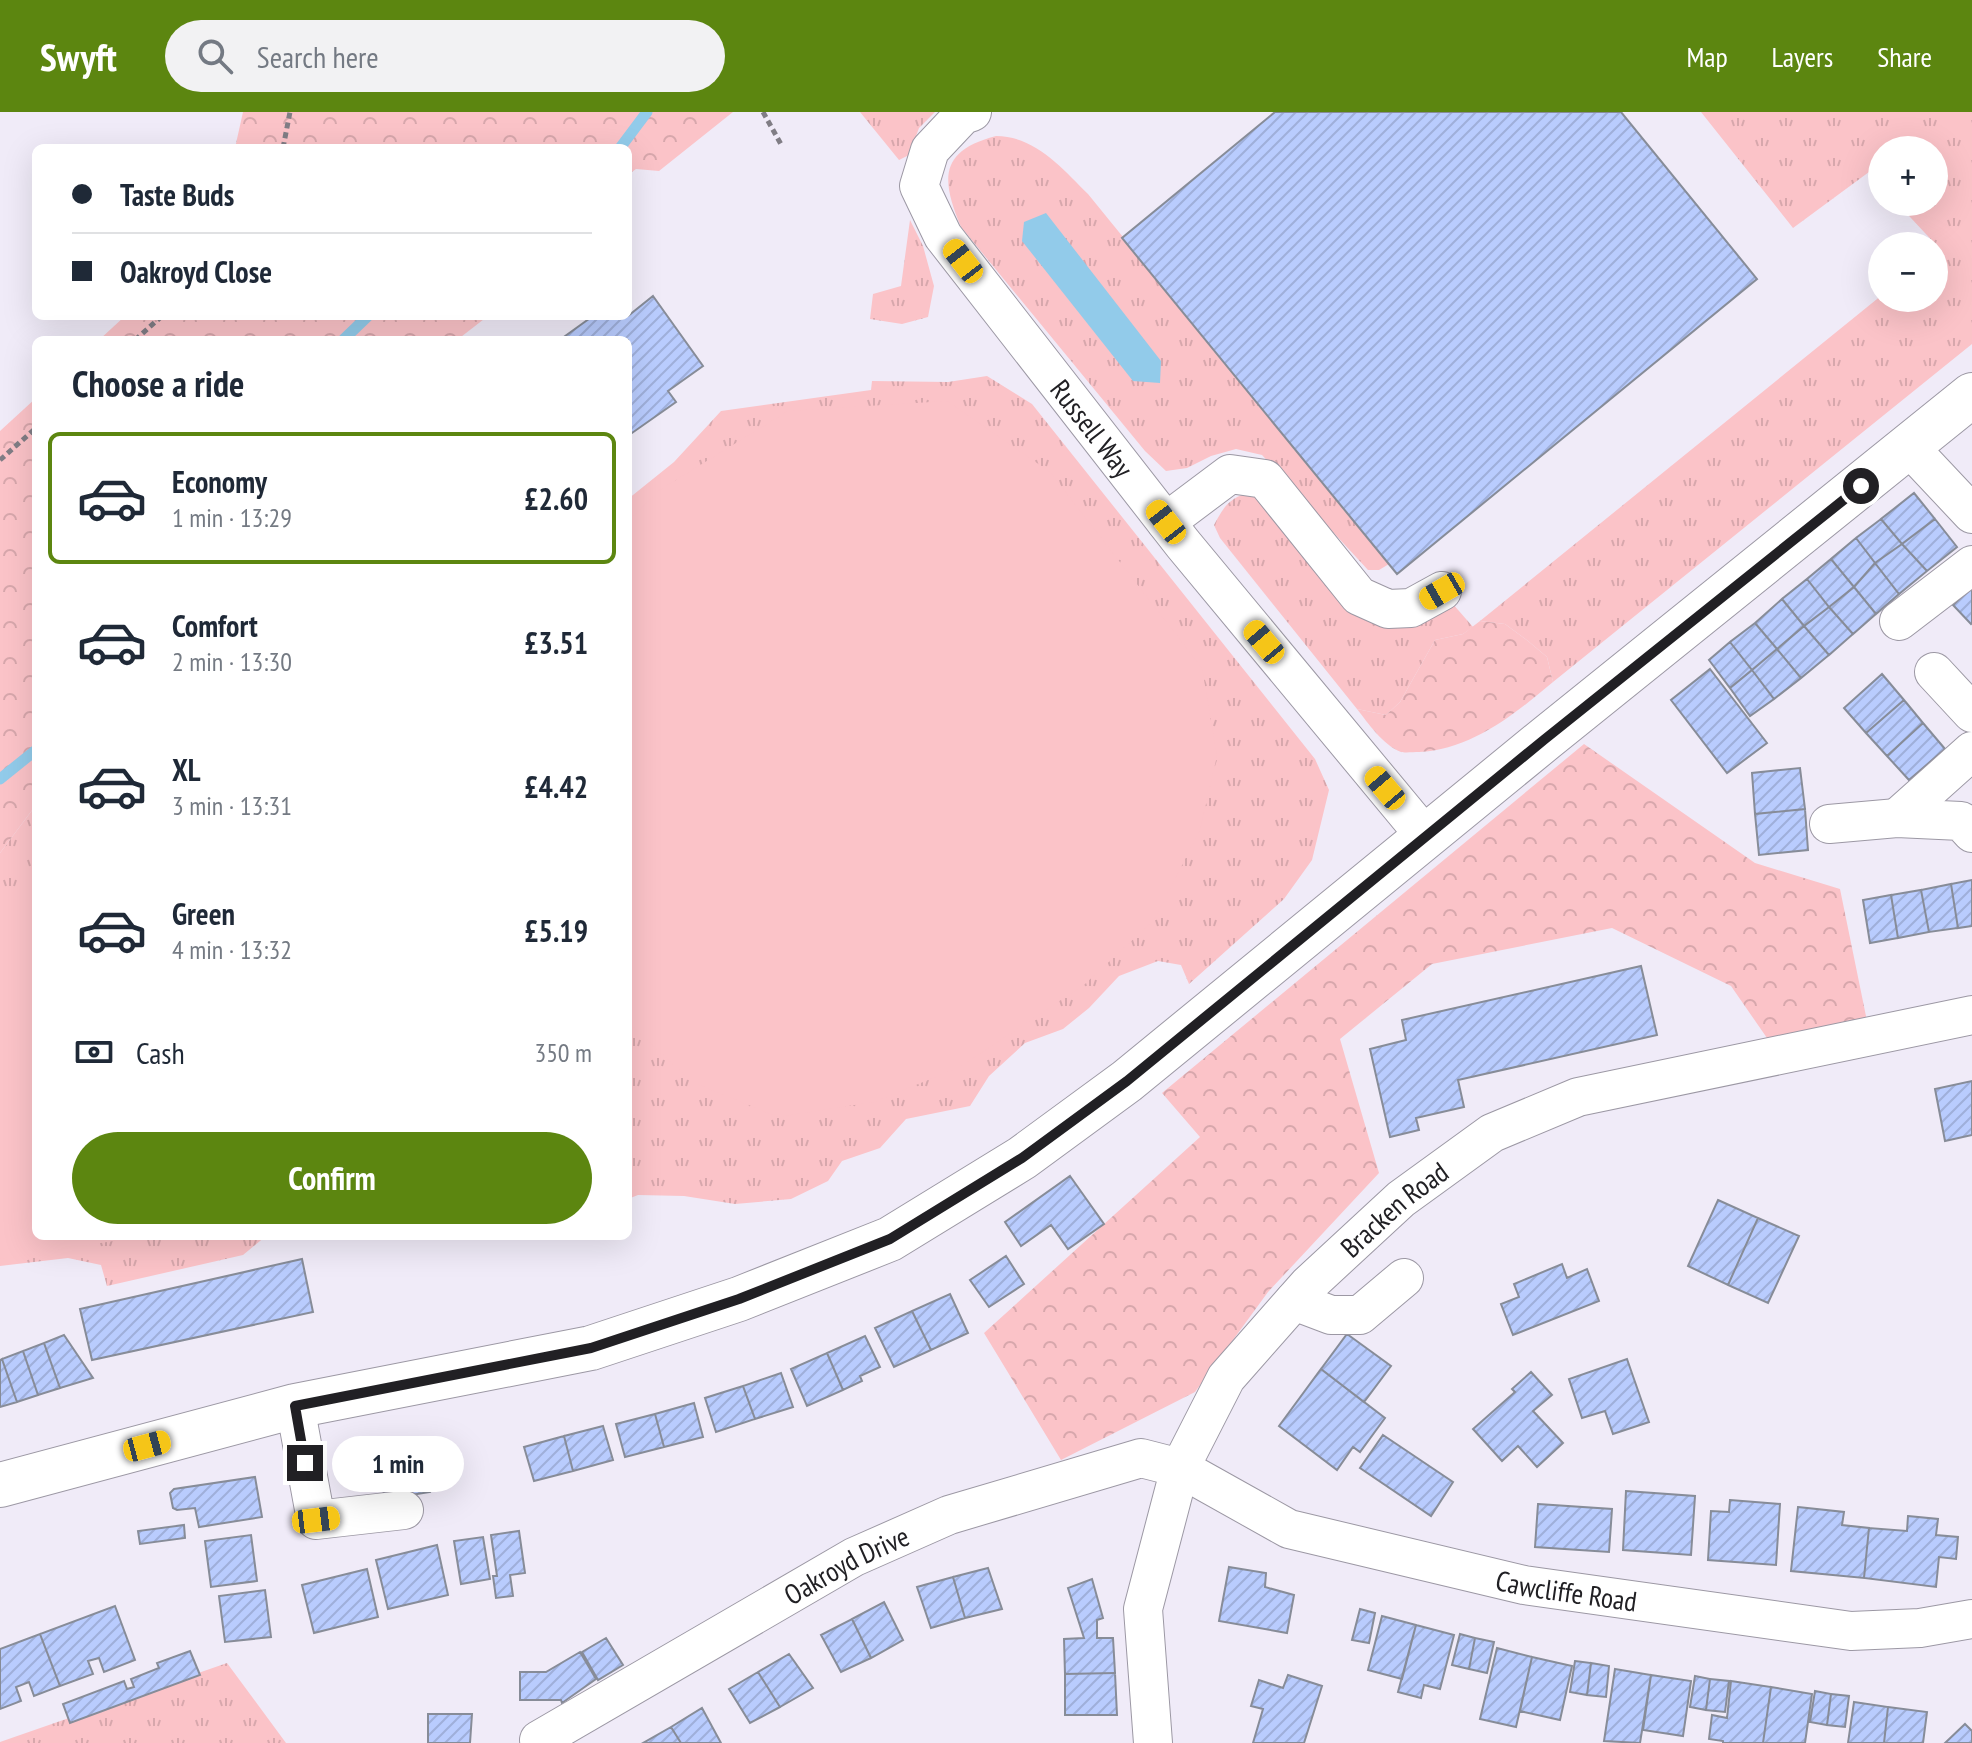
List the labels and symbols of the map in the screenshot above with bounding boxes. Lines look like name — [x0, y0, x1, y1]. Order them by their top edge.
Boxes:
car — [939, 235, 987, 287]
street label: Russell Way — [1043, 371, 1143, 485]
route start — [1843, 468, 1879, 504]
car — [1142, 496, 1190, 548]
car — [1415, 569, 1469, 613]
car — [1239, 616, 1289, 668]
car — [1360, 762, 1410, 814]
street label: Bracken Road — [1332, 1153, 1455, 1265]
car — [121, 1428, 173, 1464]
callout: 1 min — [333, 1435, 465, 1491]
route end — [287, 1445, 323, 1481]
car — [291, 1505, 341, 1535]
street label: Oakroyd Drive — [777, 1517, 914, 1612]
street label: Cawcliffe Road — [1492, 1560, 1639, 1619]

